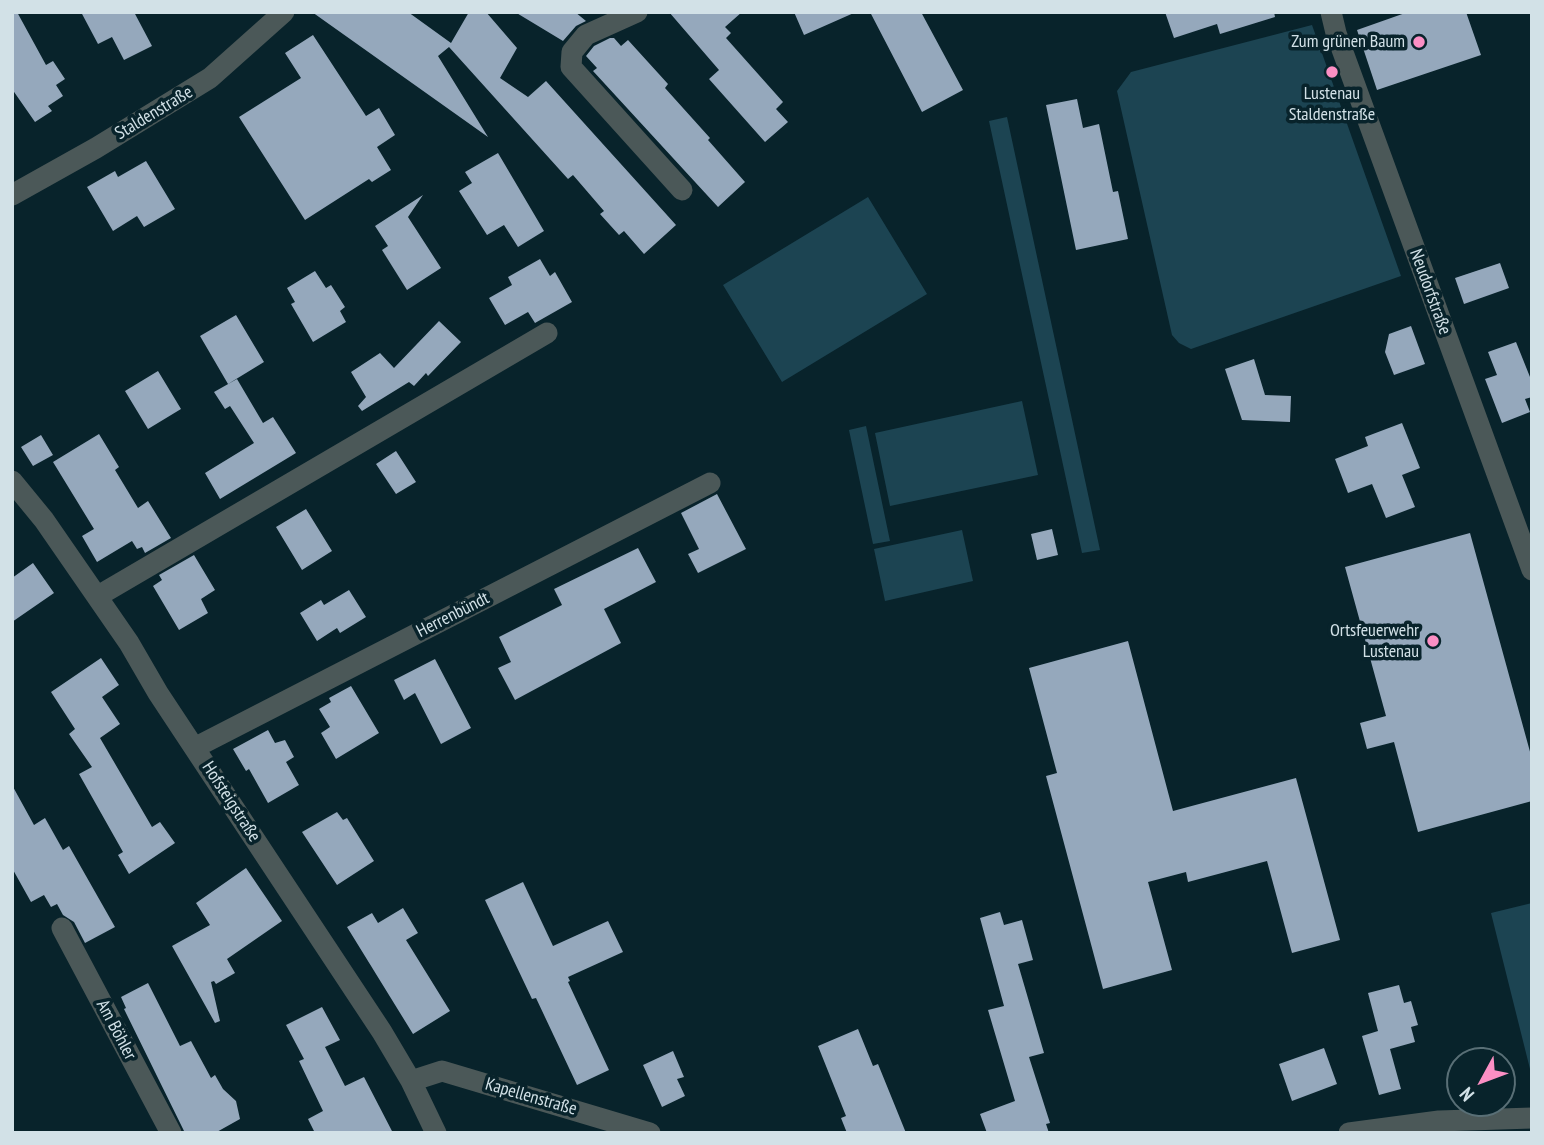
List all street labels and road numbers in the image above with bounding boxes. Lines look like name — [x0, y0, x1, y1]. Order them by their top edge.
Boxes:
street label: Staldenstraße — [111, 81, 197, 145]
street label: Neudorfstraße — [1405, 246, 1455, 338]
street label: Herrenbündt — [413, 588, 493, 642]
street label: Hofsteigstraße — [197, 758, 265, 846]
street label: Am Böhler — [91, 996, 141, 1064]
street label: Kapellenstraße — [483, 1074, 579, 1120]

